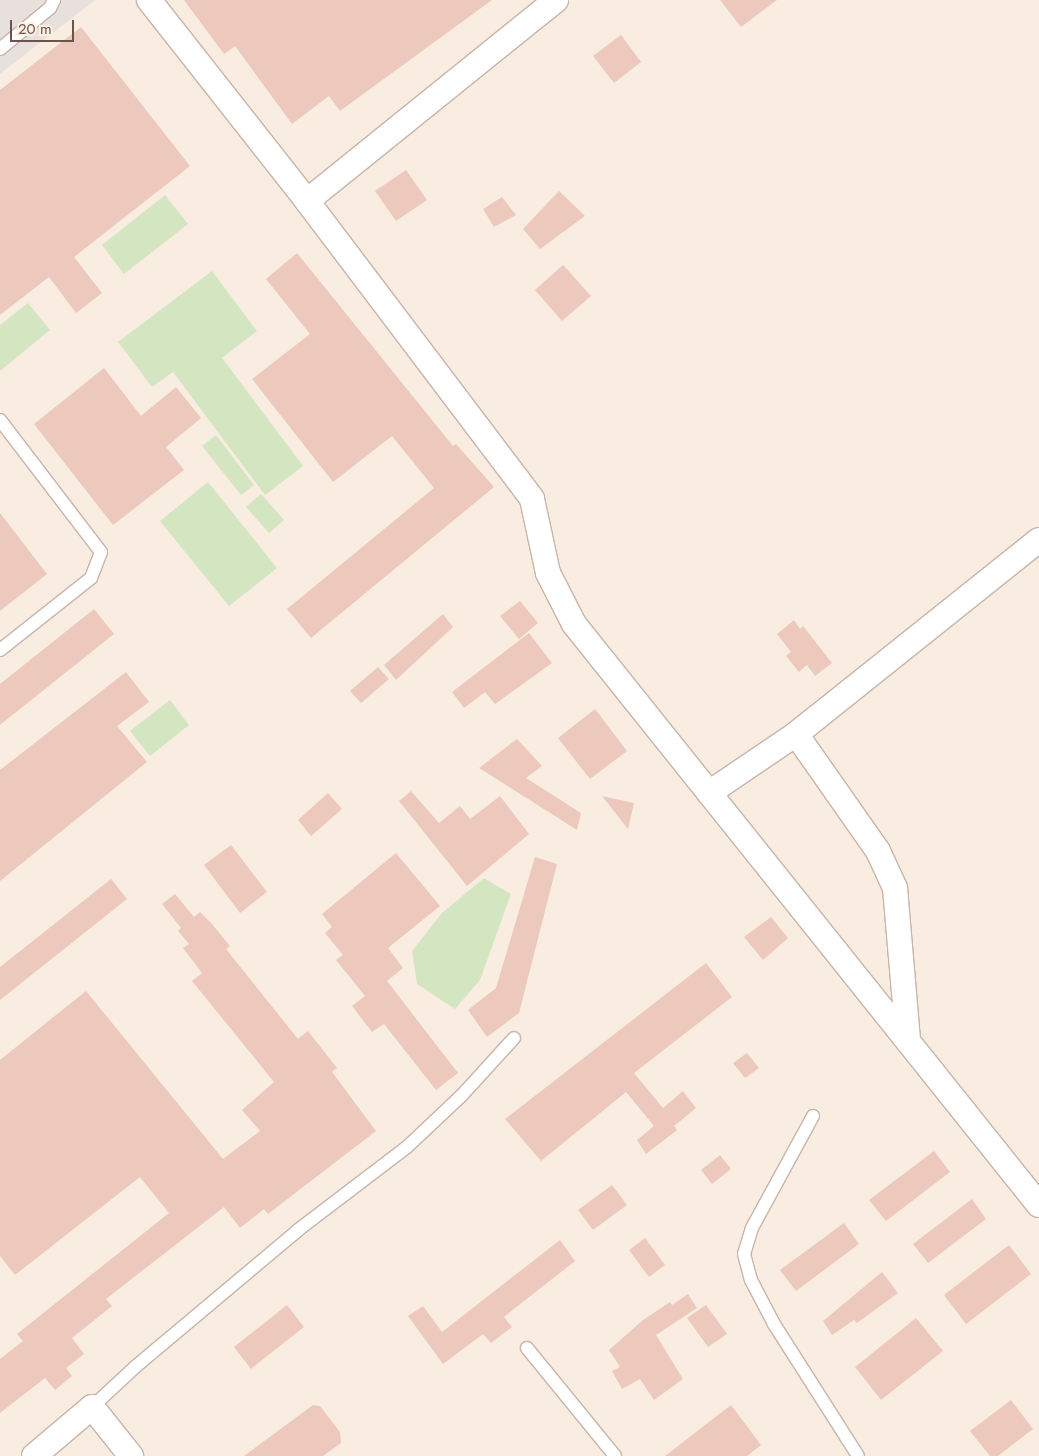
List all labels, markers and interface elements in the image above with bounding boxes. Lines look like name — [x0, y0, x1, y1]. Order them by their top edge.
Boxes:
scale bar — [12, 10, 76, 42]
text: 20 m — [18, 18, 52, 40]

